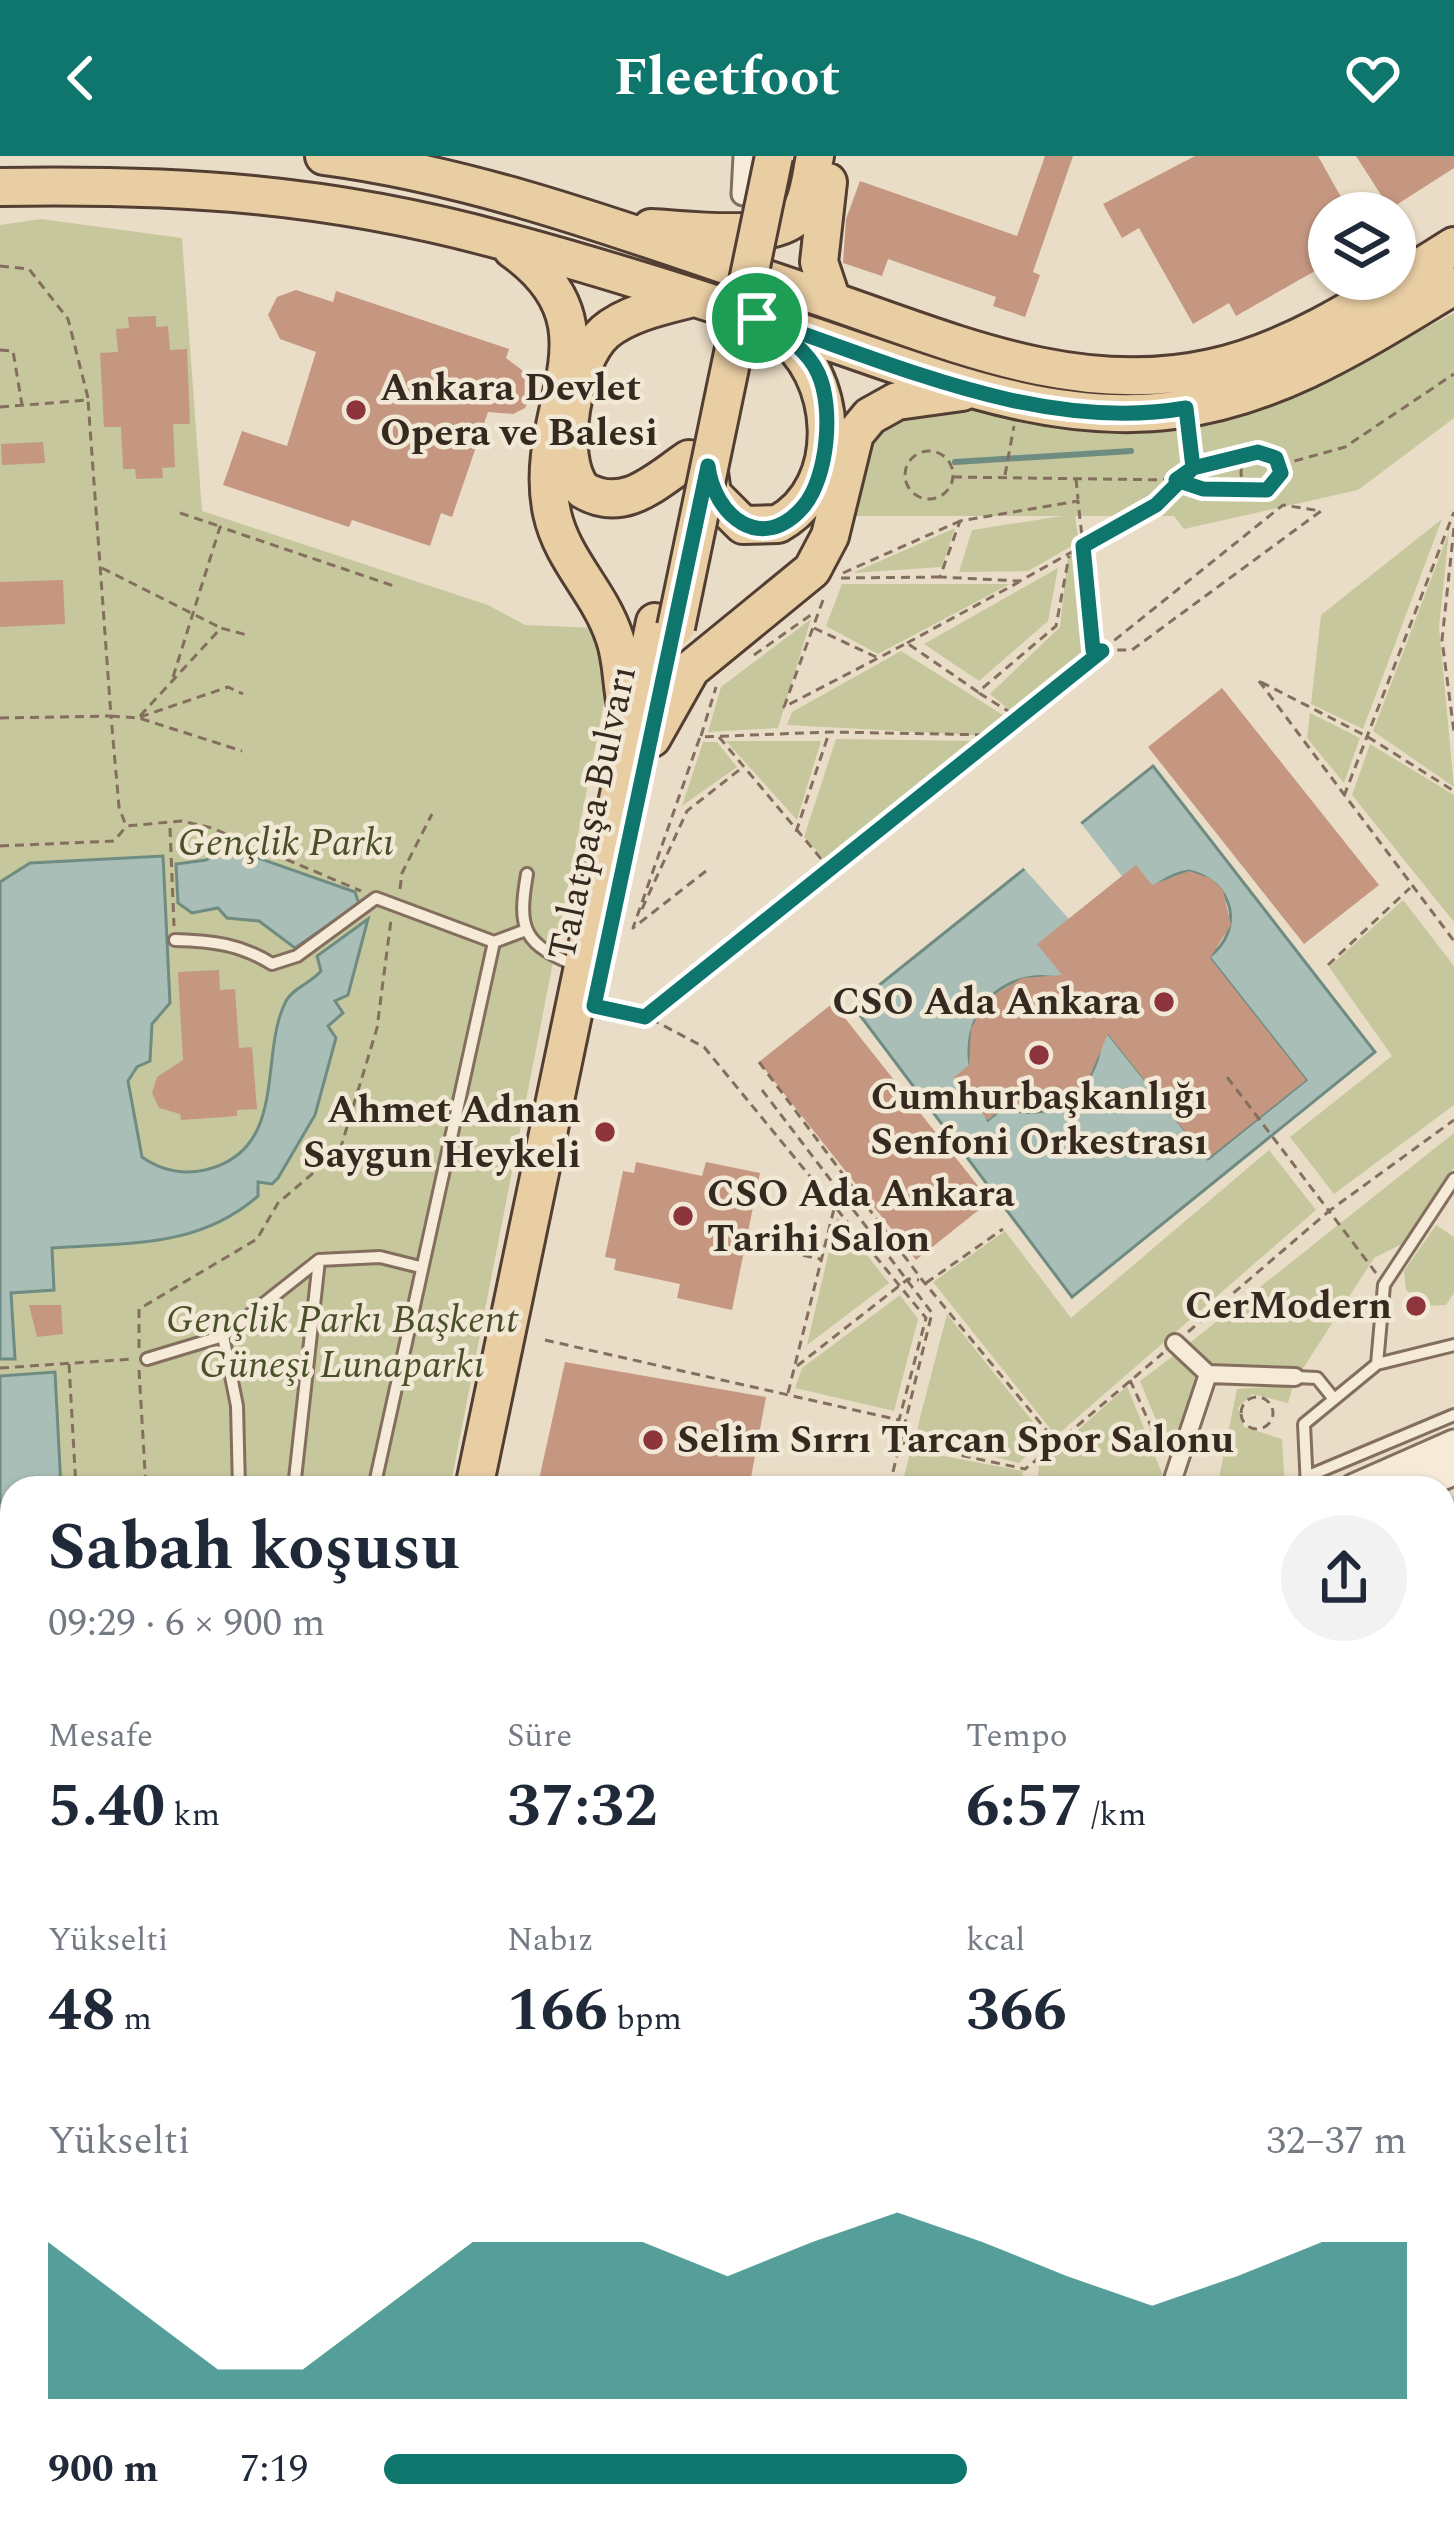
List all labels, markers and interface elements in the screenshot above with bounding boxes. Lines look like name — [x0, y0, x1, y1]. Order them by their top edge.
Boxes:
text: Fleetfoot — [614, 37, 840, 119]
icon: back — [48, 45, 114, 111]
icon: heart — [1340, 45, 1406, 111]
map controls — [1308, 192, 1416, 300]
button: layers — [1308, 192, 1416, 300]
pin — [706, 267, 808, 369]
icon: arrive — [724, 285, 790, 351]
place label: Ankara Devlet Opera ve Balesi — [380, 359, 658, 463]
marker: Ankara Devlet Opera ve Balesi — [343, 397, 369, 423]
street label: Talatpaşa Bulvarı — [533, 660, 653, 966]
park label: Gençlik Parkı — [178, 814, 394, 873]
place label: CSO Ada Ankara — [832, 973, 1140, 1032]
marker: CSO Ada Ankara — [1151, 989, 1177, 1015]
marker: Cumhurbaşkanlığı Senfoni Orkestrası — [1026, 1042, 1052, 1068]
place label: Cumhurbaşkanlığı Senfoni Orkestrası — [871, 1068, 1207, 1172]
place label: Ahmet Adnan Saygun Heykeli — [303, 1081, 581, 1185]
marker: Ahmet Adnan Saygun Heykeli — [592, 1119, 618, 1145]
place label: CSO Ada Ankara Tarihi Salon — [707, 1165, 1015, 1269]
marker: CSO Ada Ankara Tarihi Salon — [670, 1203, 696, 1229]
place label: CerModern — [1185, 1277, 1392, 1336]
park label: Gençlik Parkı Başkent Güneşi Lunaparkı — [166, 1291, 519, 1395]
marker: CerModern — [1403, 1293, 1429, 1319]
place label: Selim Sırrı Tarcan Spor Salonu — [677, 1411, 1234, 1470]
marker: Selim Sırrı Tarcan Spor Salonu — [640, 1427, 666, 1453]
text: Sabah koşusu — [48, 1498, 460, 1599]
button: share — [1281, 1515, 1407, 1641]
text: 09:29 · 6 × 900 m — [48, 1594, 325, 1653]
text: Mesafe — [48, 1711, 153, 1761]
text: Süre — [507, 1711, 572, 1761]
text: Tempo — [966, 1711, 1068, 1761]
text: 5.40 — [48, 1761, 165, 1853]
text: 37:32 — [507, 1761, 658, 1853]
text: 6:57 — [966, 1761, 1083, 1853]
text: km — [165, 1790, 220, 1840]
text: /km — [1083, 1790, 1146, 1840]
text: Yükselti — [48, 1915, 168, 1965]
text: Nabız — [507, 1915, 594, 1965]
text: kcal — [966, 1915, 1025, 1965]
text: 48 — [48, 1965, 115, 2057]
text: 166 — [507, 1965, 608, 2057]
text: 366 — [966, 1965, 1067, 2057]
text: m — [115, 1994, 152, 2044]
text: bpm — [608, 1994, 682, 2044]
text: Yükselti — [48, 2112, 190, 2171]
text: 32–37 m — [1266, 2112, 1407, 2171]
text: 900 m — [48, 2440, 159, 2499]
text: 7:19 — [240, 2440, 308, 2499]

